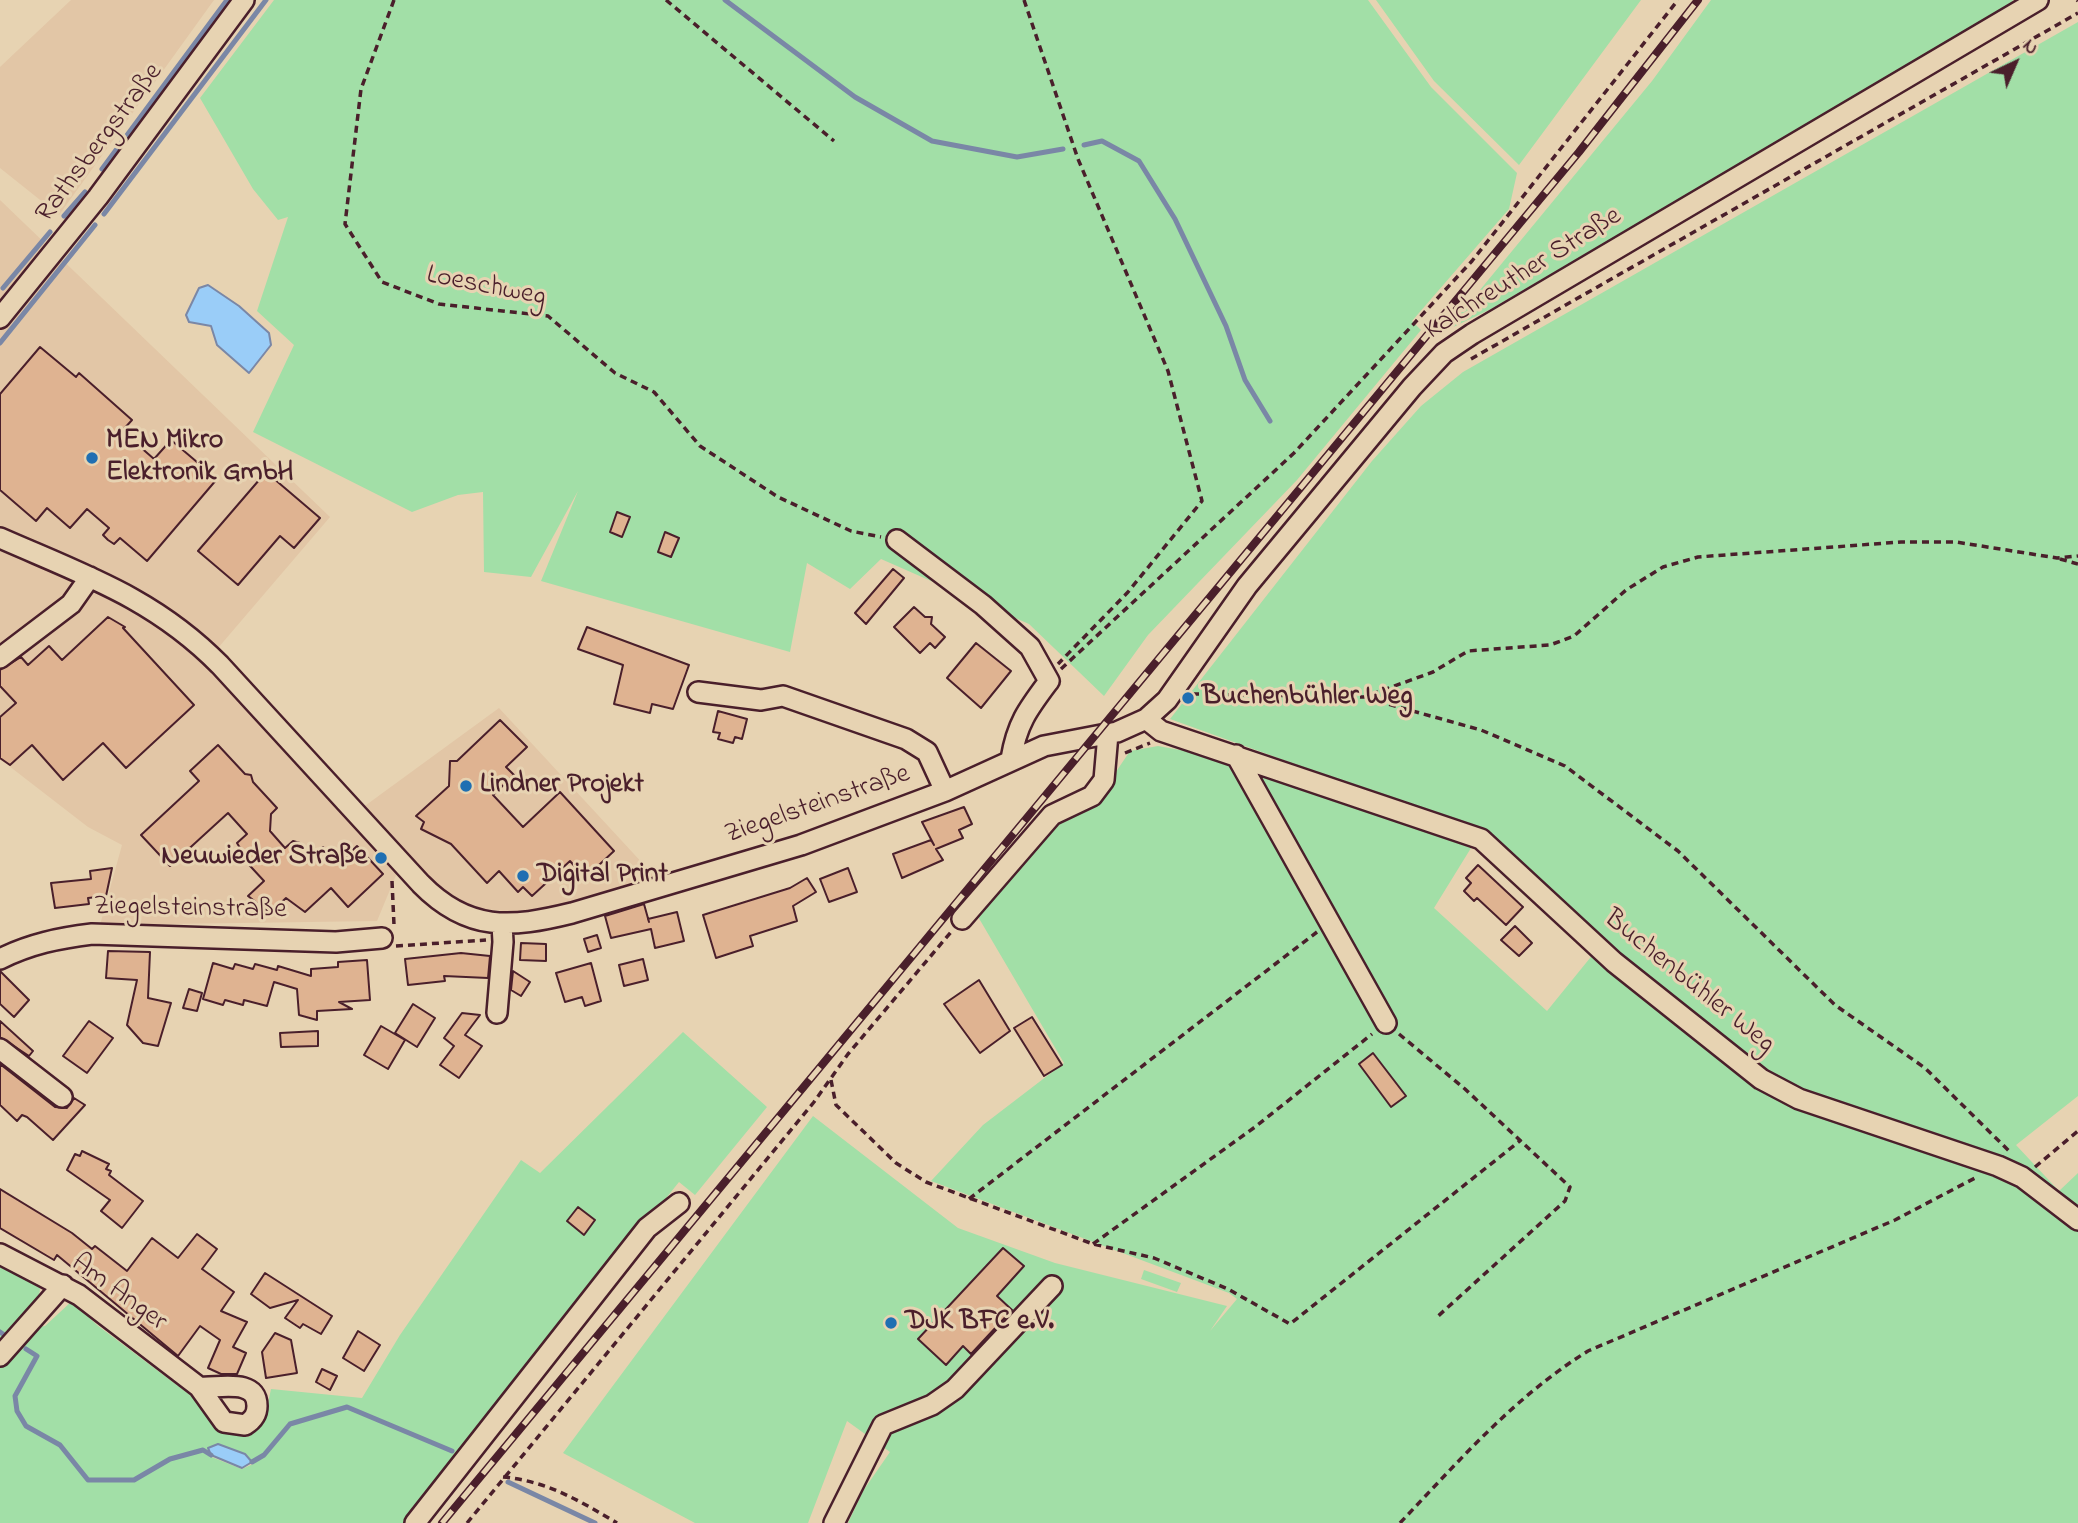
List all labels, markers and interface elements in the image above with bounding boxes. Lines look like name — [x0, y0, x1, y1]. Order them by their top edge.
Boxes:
north arrow — [1980, 28, 2050, 98]
text: N — [2016, 33, 2044, 62]
street label: Rathsbergstraße — [30, 58, 172, 230]
street label: Kalchreuther Straße — [1419, 201, 1629, 349]
street label: Loeschweg — [423, 260, 549, 316]
place label: MEN Mikro Elektronik GmbH — [106, 425, 294, 491]
marker: MEN Mikro Elektronik GmbH — [84, 450, 100, 466]
place label: Buchenbühler Weg — [1202, 681, 1413, 715]
marker: Buchenbühler Weg — [1180, 690, 1196, 706]
street label: Ziegelsteinstraße — [721, 759, 915, 853]
place label: Lindner Projekt — [480, 769, 644, 803]
marker: Lindner Projekt — [458, 778, 474, 794]
place label: Neuwieder Straße — [161, 841, 367, 875]
marker: Neuwieder Straße — [373, 850, 389, 866]
place label: Digital Print — [537, 859, 668, 893]
marker: Digital Print — [515, 868, 531, 884]
street label: Ziegelsteinstraße — [93, 892, 287, 928]
street label: Buchenbühler Weg — [1596, 904, 1780, 1062]
street label: Am Anger — [63, 1248, 173, 1340]
place label: DJK BFC e.V. — [905, 1306, 1054, 1340]
marker: DJK BFC e.V. — [883, 1315, 899, 1331]

